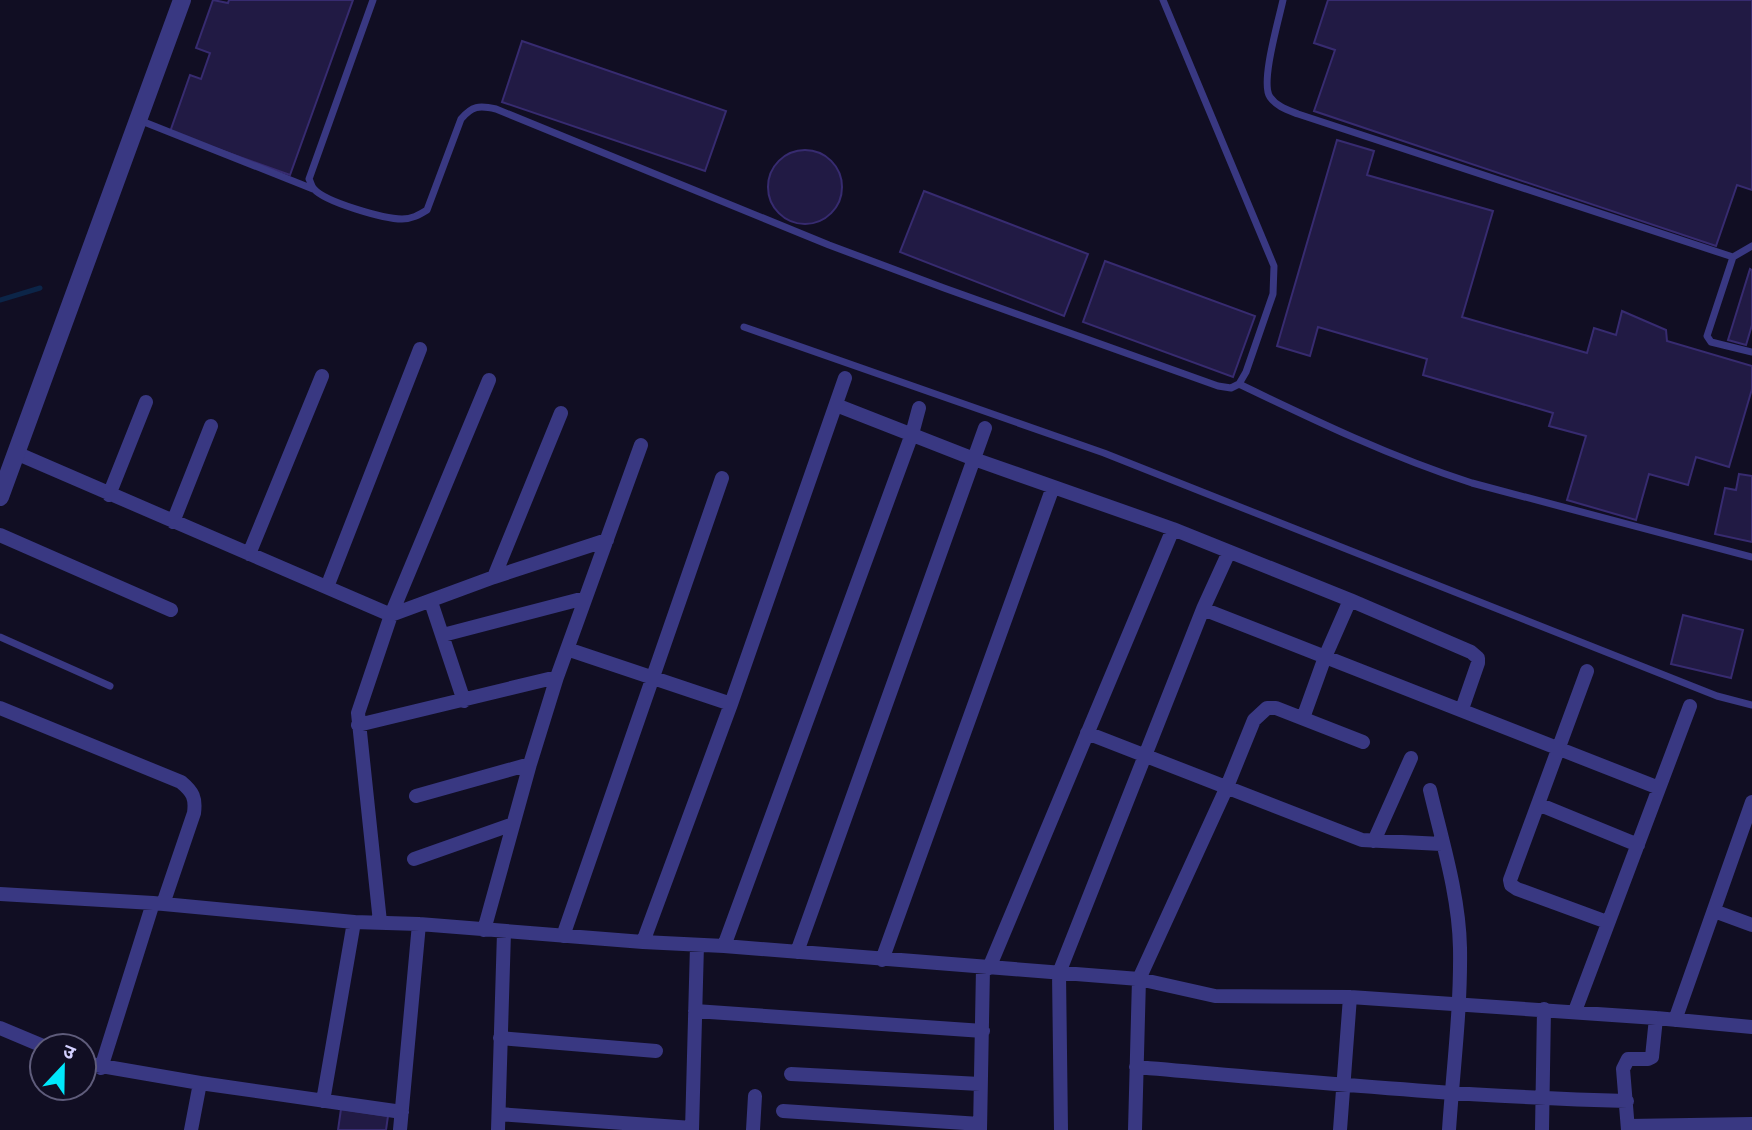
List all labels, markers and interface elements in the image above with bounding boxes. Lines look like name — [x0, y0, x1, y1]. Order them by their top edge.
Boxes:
north arrow — [28, 1032, 98, 1102]
text: उ — [60, 1038, 80, 1064]

